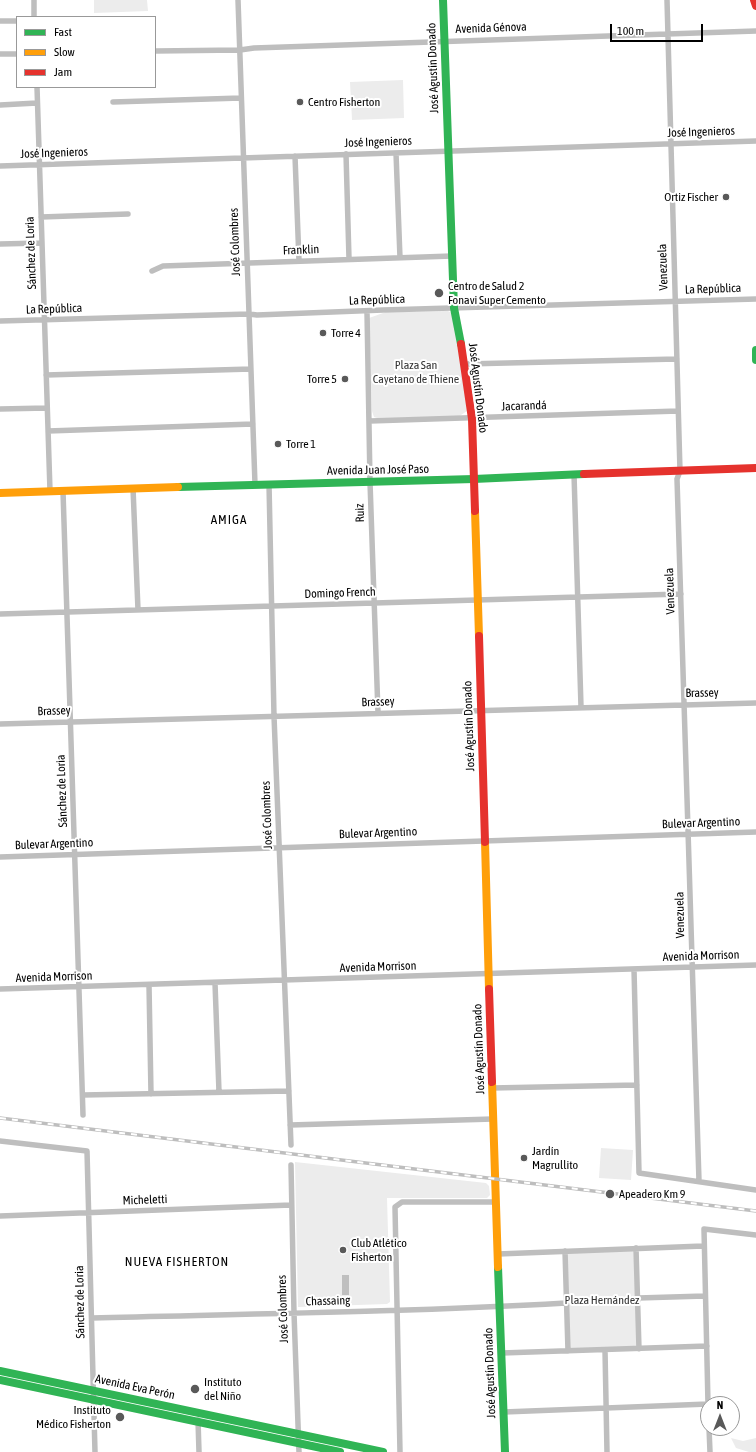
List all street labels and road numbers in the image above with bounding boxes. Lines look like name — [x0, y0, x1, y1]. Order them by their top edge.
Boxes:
street label: Avenida Génova — [455, 20, 527, 36]
street label: José Agustín Donado — [424, 22, 442, 114]
street label: José Ingenieros — [667, 124, 735, 140]
street label: José Ingenieros — [344, 134, 412, 150]
street label: José Ingenieros — [20, 145, 88, 161]
street label: José Colombres — [227, 208, 243, 276]
street label: Sánchez de Loria — [23, 216, 39, 290]
street label: Franklin — [283, 242, 319, 258]
street label: Venezuela — [655, 243, 671, 291]
street label: La República — [685, 281, 741, 297]
street label: La República — [349, 292, 405, 308]
street label: La República — [26, 301, 82, 317]
street label: José Agustín Donado — [465, 342, 491, 434]
street label: Jacarandá — [501, 398, 547, 414]
street label: Avenida Juan José Paso — [327, 462, 429, 478]
street label: Ruiz — [352, 503, 368, 523]
street label: Venezuela — [662, 567, 678, 615]
street label: Domingo French — [304, 585, 376, 601]
street label: José Agustín Donado — [460, 680, 478, 772]
street label: Brassey — [685, 686, 719, 700]
street label: Brassey — [361, 694, 395, 710]
street label: Brassey — [37, 703, 71, 719]
street label: Sánchez de Loria — [54, 754, 70, 828]
street label: José Colombres — [259, 781, 275, 849]
street label: Bulevar Argentino — [662, 814, 740, 832]
street label: Bulevar Argentino — [339, 824, 417, 842]
street label: Bulevar Argentino — [15, 835, 93, 853]
street label: Venezuela — [672, 892, 688, 938]
street label: Avenida Morrison — [662, 947, 740, 965]
street label: Avenida Morrison — [339, 958, 417, 976]
street label: Avenida Morrison — [15, 968, 93, 986]
street label: José Agustín Donado — [470, 1003, 488, 1095]
street label: Micheletti — [122, 1192, 168, 1208]
street label: Sánchez de Loria — [72, 1265, 88, 1339]
street label: José Colombres — [275, 1275, 291, 1343]
street label: Chassaing — [305, 1293, 351, 1309]
street label: José Agustín Donado — [481, 1327, 499, 1419]
street label: Avenida Eva Perón — [94, 1372, 176, 1402]

